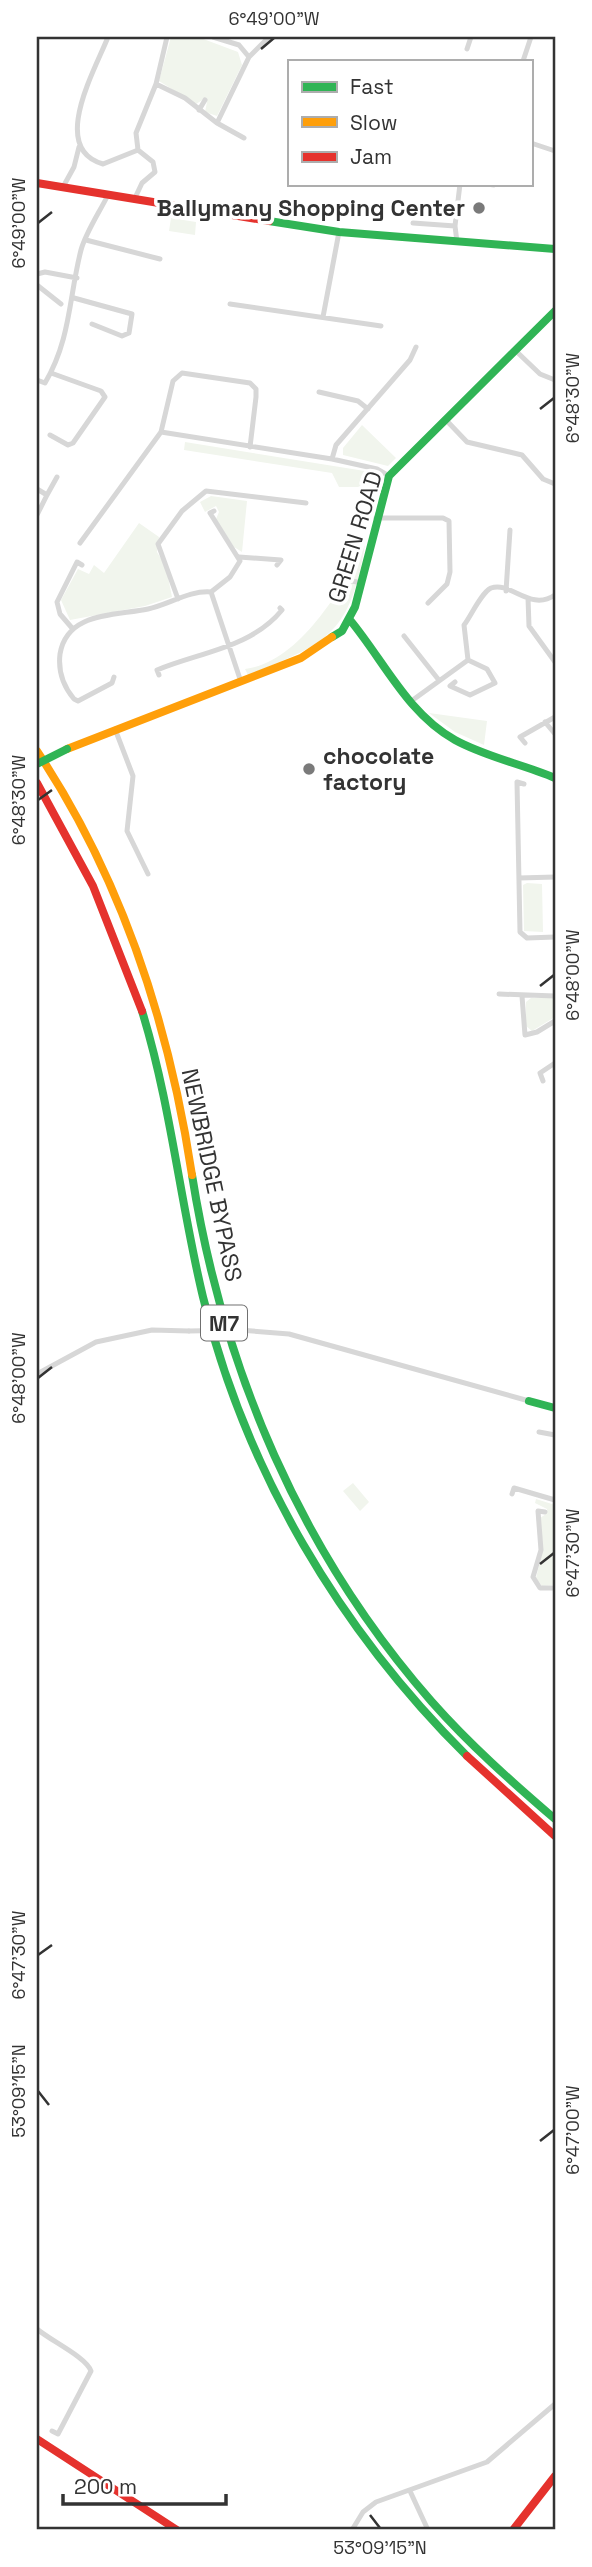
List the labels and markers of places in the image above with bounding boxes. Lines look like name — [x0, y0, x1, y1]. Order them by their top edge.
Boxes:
place label: Ballymany Shopping Center — [156, 193, 465, 223]
marker: Ballymany Shopping Center — [471, 200, 487, 216]
place label: chocolate factory — [323, 741, 434, 797]
marker: chocolate factory — [301, 761, 317, 777]

